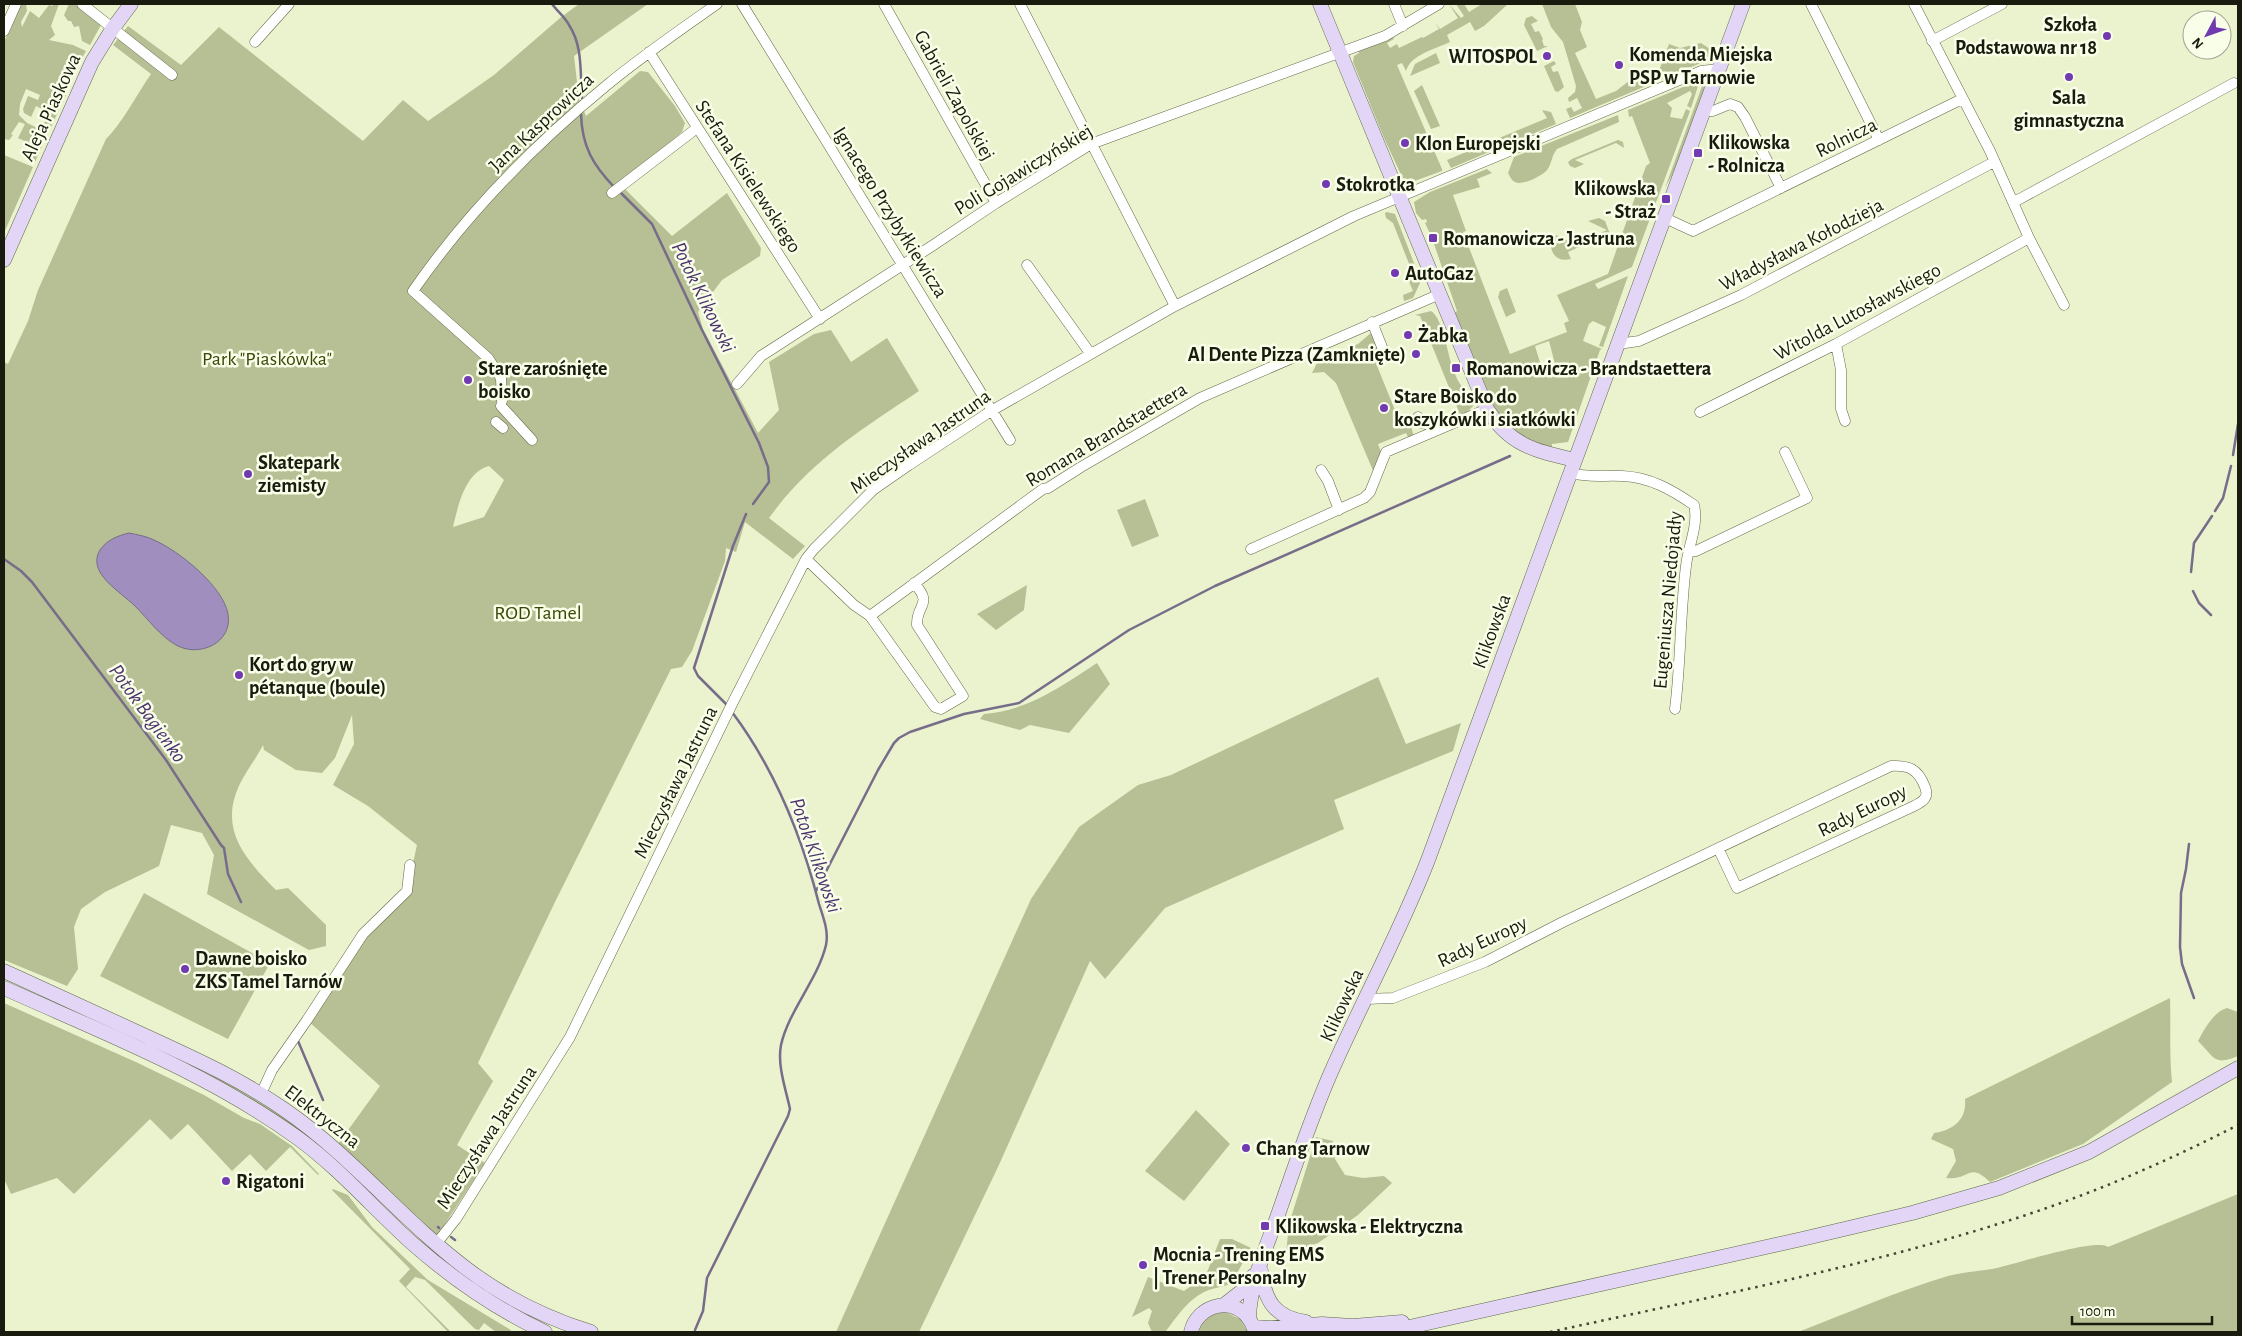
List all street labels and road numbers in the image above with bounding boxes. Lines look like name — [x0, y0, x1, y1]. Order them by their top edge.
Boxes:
street label: Gabrieli Zapolskiej — [910, 27, 998, 164]
street label: Aleja Piaskowa — [17, 51, 85, 164]
street label: Jana Kasprowicza — [486, 70, 598, 176]
street label: Stefana Kisielewskiego — [691, 97, 805, 256]
street label: Rolnicza — [1813, 115, 1880, 161]
street label: Poli Gojawiczyńskiej — [951, 121, 1096, 219]
street label: Ignacego Przybyłkiewicza — [829, 123, 951, 302]
street label: Władysława Kołodzieja — [1716, 195, 1887, 295]
street label: Witolda Lutosławskiego — [1771, 259, 1944, 364]
street label: Romana Brandstaettera — [1023, 379, 1190, 491]
street label: Mieczysława Jastruna — [847, 386, 994, 498]
street label: Eugeniusza Niedojadły — [1650, 510, 1686, 690]
street label: Klikowska — [1469, 591, 1515, 671]
street label: Mieczysława Jastruna — [630, 703, 721, 862]
street label: Rady Europy — [1815, 781, 1910, 841]
street label: Rady Europy — [1435, 912, 1531, 971]
street label: Klikowska — [1316, 966, 1367, 1045]
street label: Mieczysława Jastruna — [433, 1062, 541, 1213]
street label: Elektryczna — [281, 1081, 364, 1152]

